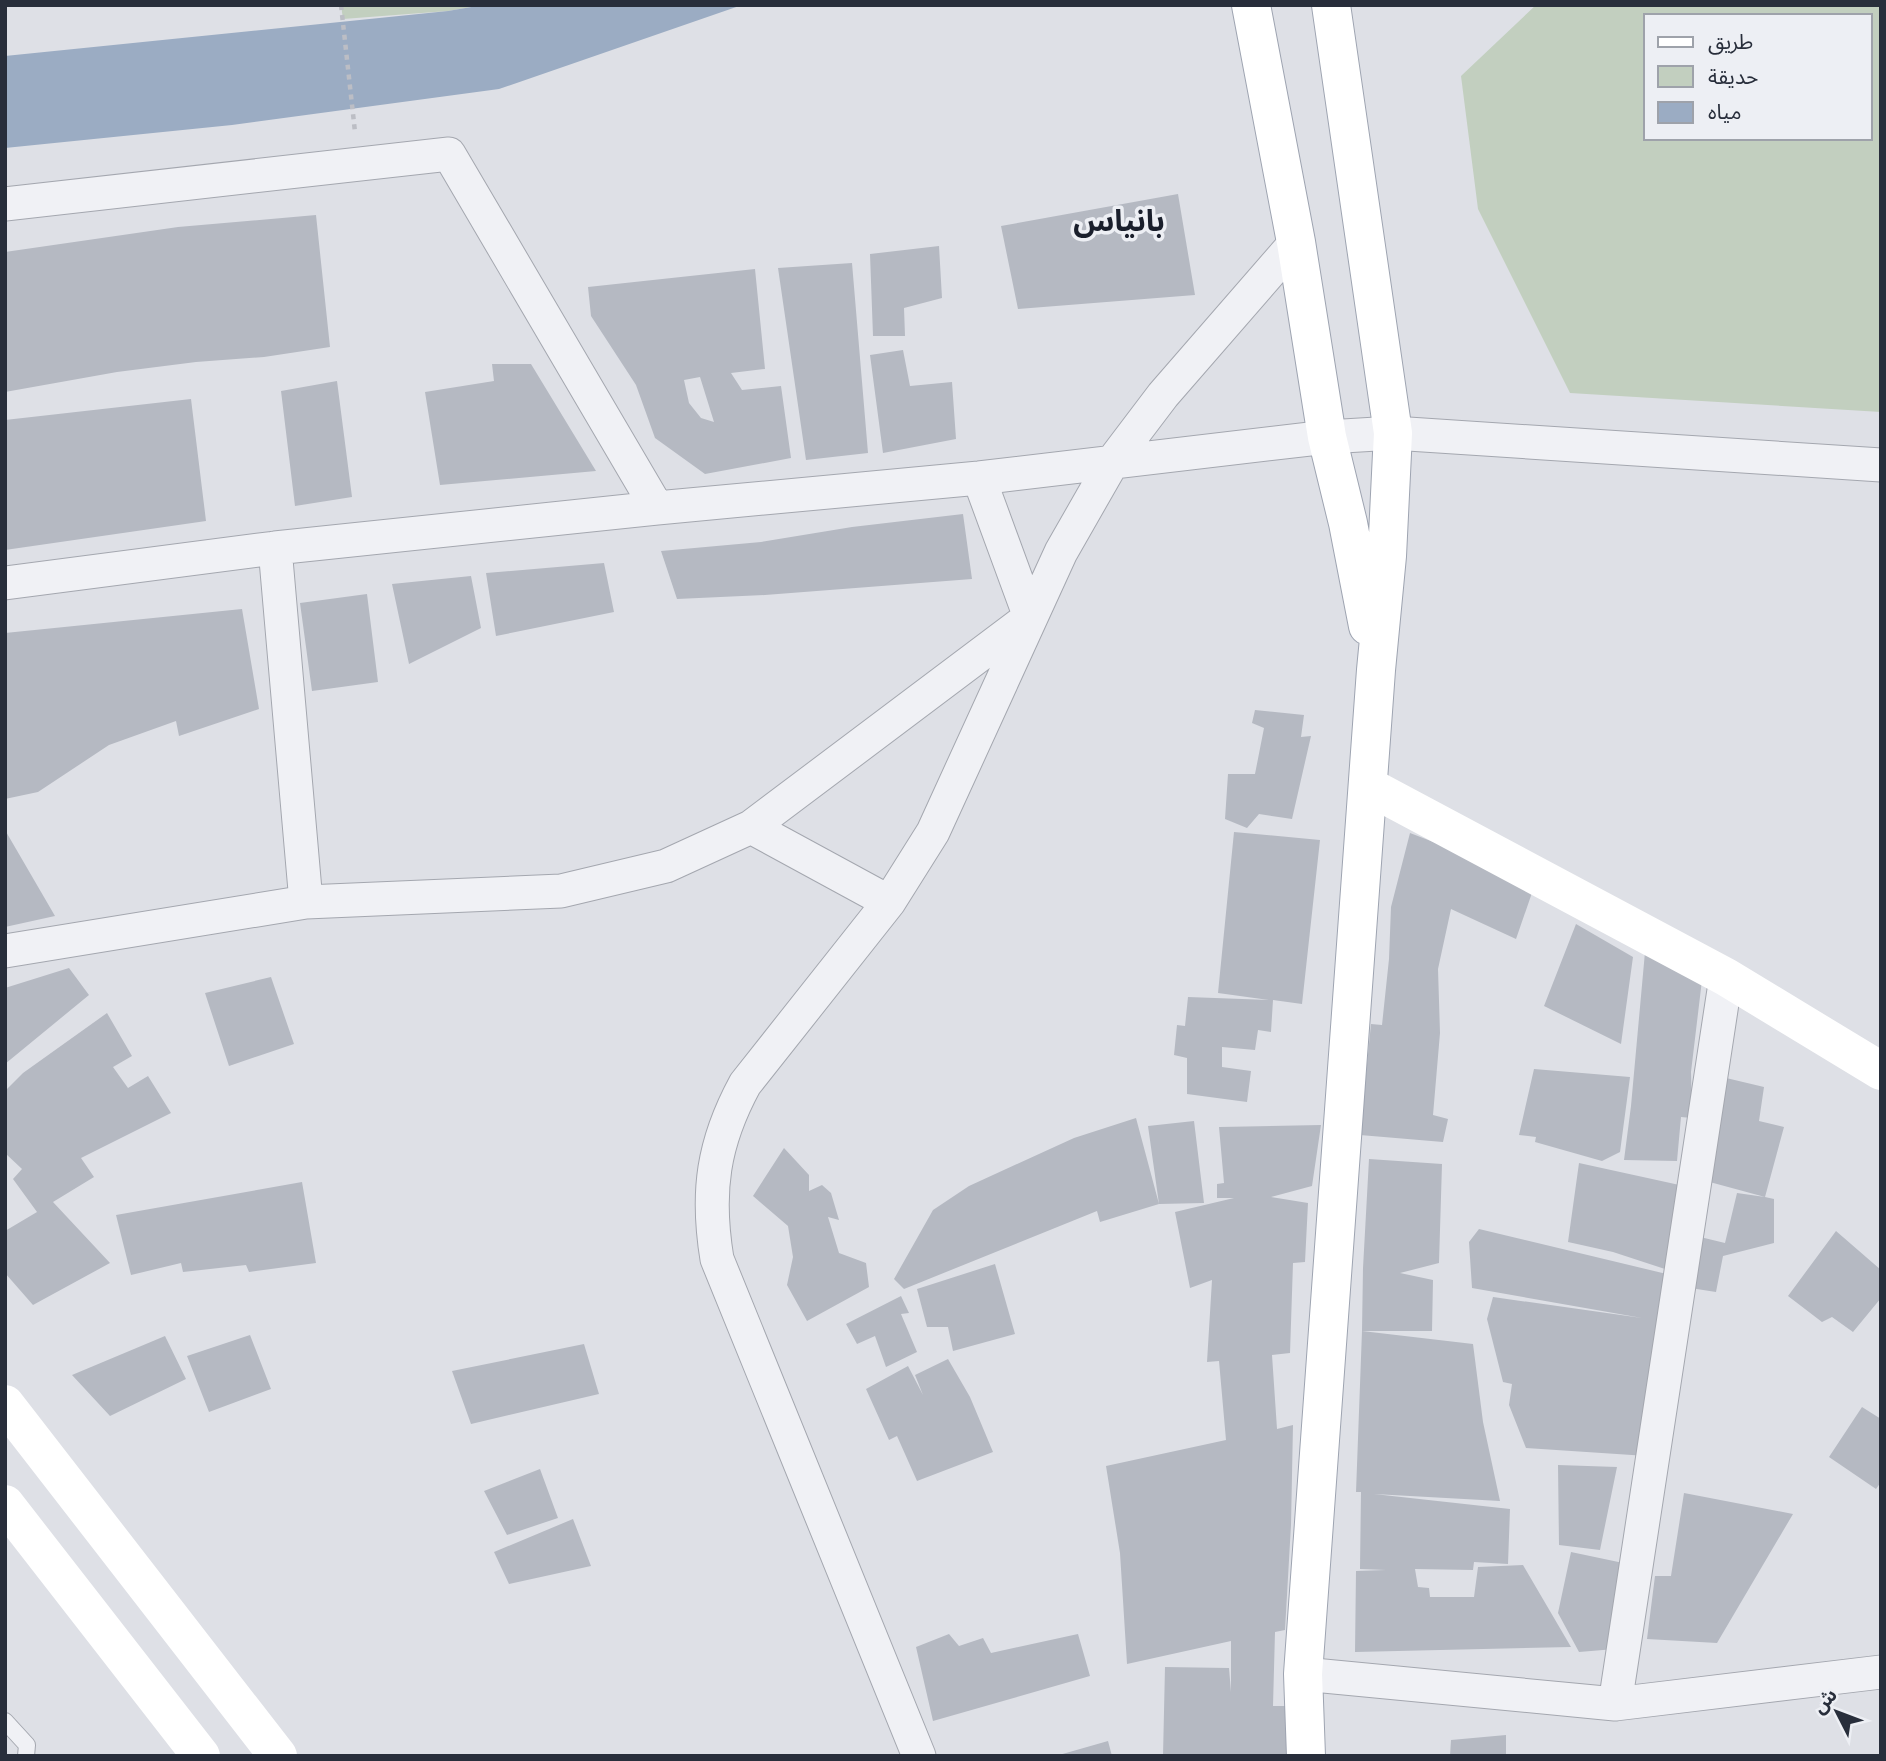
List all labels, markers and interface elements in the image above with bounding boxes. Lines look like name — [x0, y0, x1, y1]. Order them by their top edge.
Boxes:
legend — [1644, 14, 1872, 140]
text: طريق — [1708, 30, 1753, 55]
text: حديقة — [1708, 65, 1758, 88]
text: مياه — [1708, 100, 1741, 123]
district label: بانياس — [1073, 204, 1165, 238]
north arrow — [1802, 1677, 1872, 1747]
text: ش — [1808, 1684, 1841, 1718]

